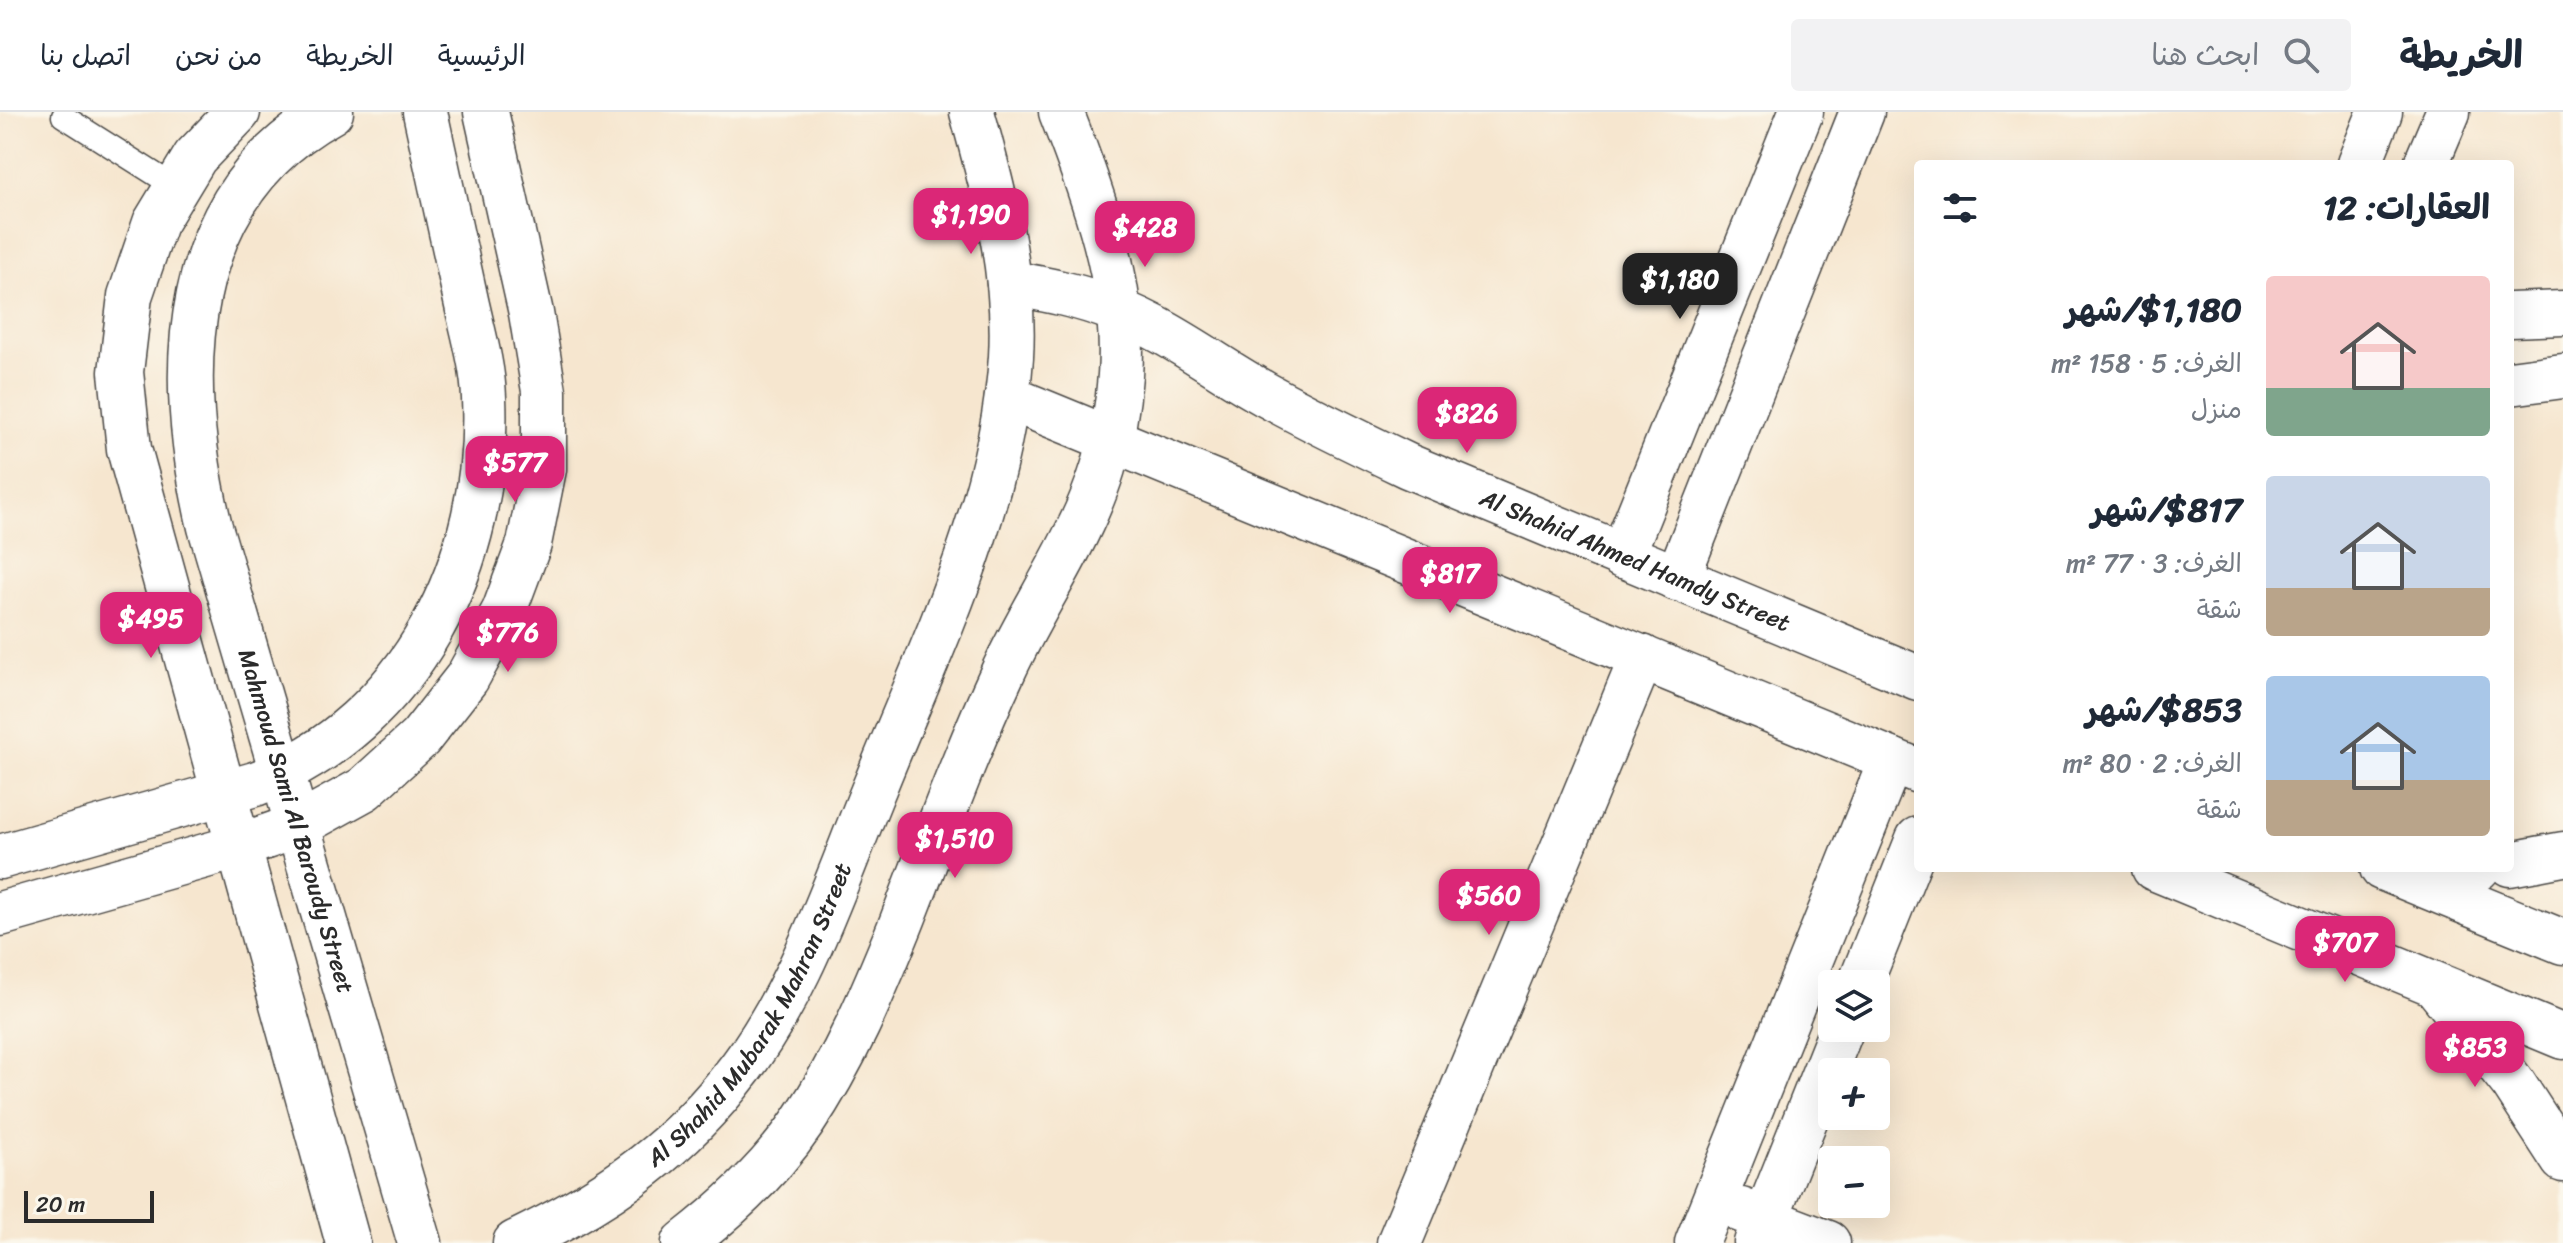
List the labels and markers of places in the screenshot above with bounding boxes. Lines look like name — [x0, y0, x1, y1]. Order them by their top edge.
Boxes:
pin: $1,190 — [906, 188, 1036, 256]
pin: $428 — [1098, 201, 1192, 269]
pin: $1,180 — [1615, 253, 1745, 321]
pin: $826 — [1420, 387, 1514, 455]
pin: $577 — [468, 436, 562, 504]
pin: $817 — [1403, 547, 1497, 615]
pin: $495 — [104, 592, 198, 660]
pin: $776 — [461, 606, 555, 674]
pin: $1,510 — [890, 812, 1020, 880]
pin: $560 — [1442, 869, 1536, 937]
pin: $707 — [2298, 916, 2392, 984]
pin: $853 — [2428, 1021, 2522, 1089]

